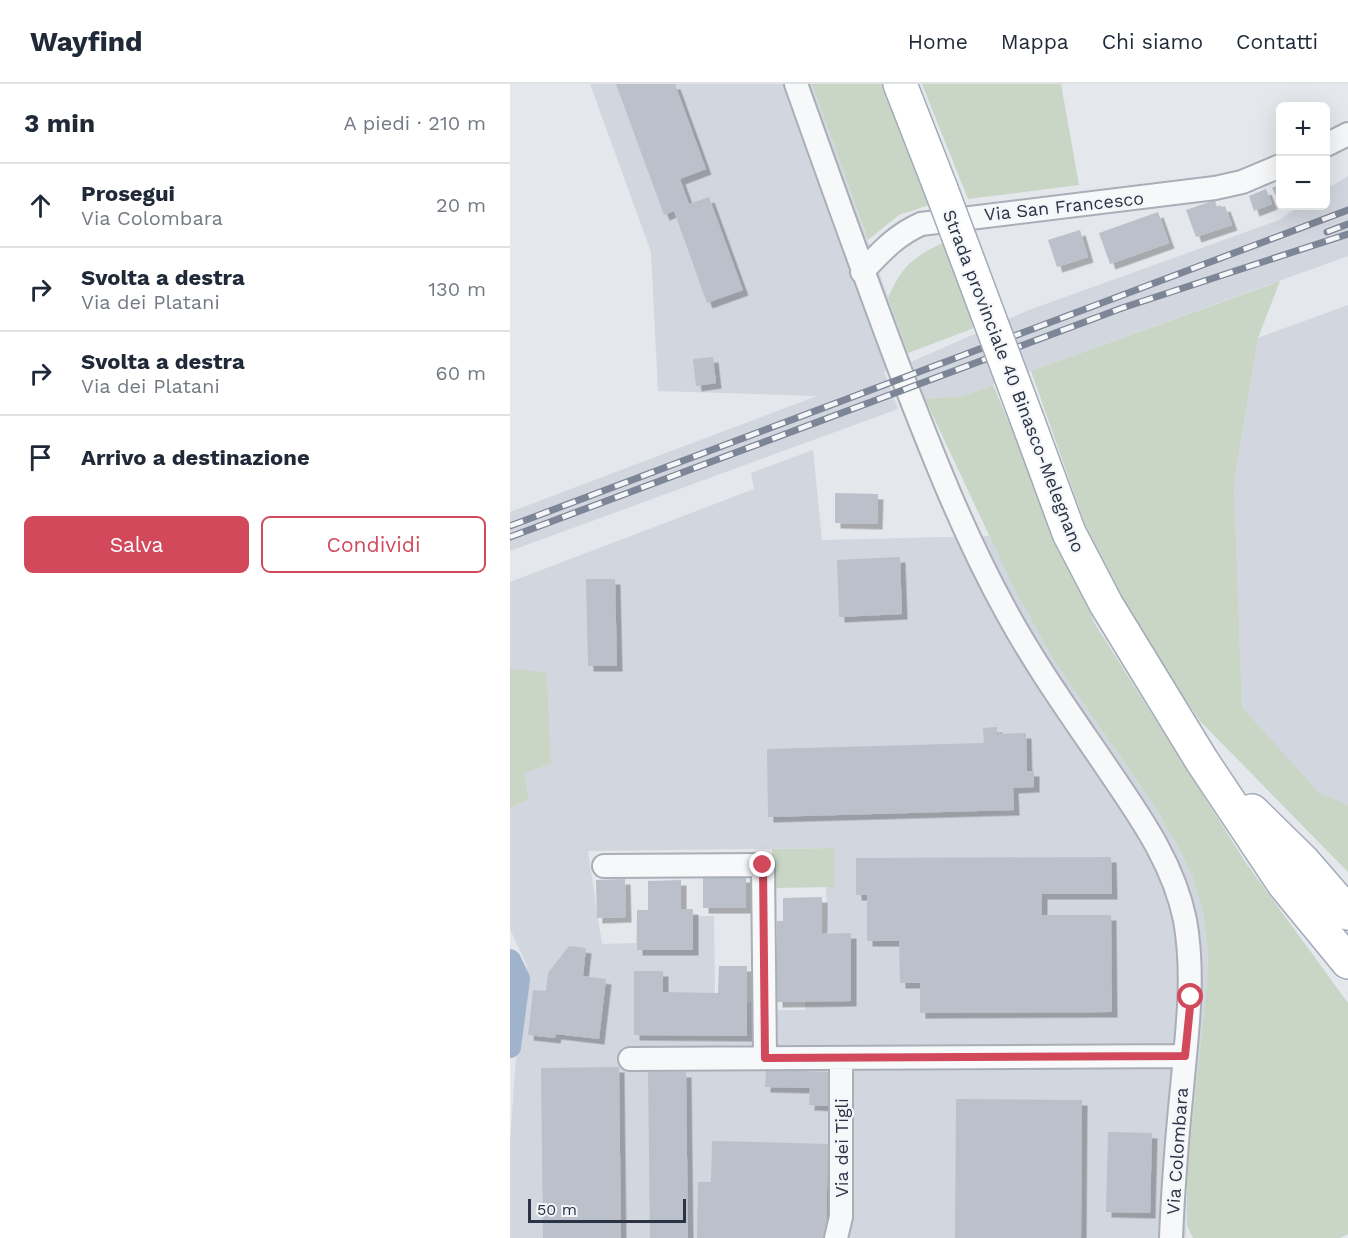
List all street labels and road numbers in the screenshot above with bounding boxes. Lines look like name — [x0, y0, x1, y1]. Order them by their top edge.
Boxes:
street label: Via San Francesco — [983, 187, 1145, 225]
street label: Strada provinciale 40 Binasco-Melegnano — [939, 207, 1089, 555]
street label: Via Colombara — [1162, 1087, 1192, 1215]
street label: Via dei Tigli — [831, 1098, 852, 1198]

